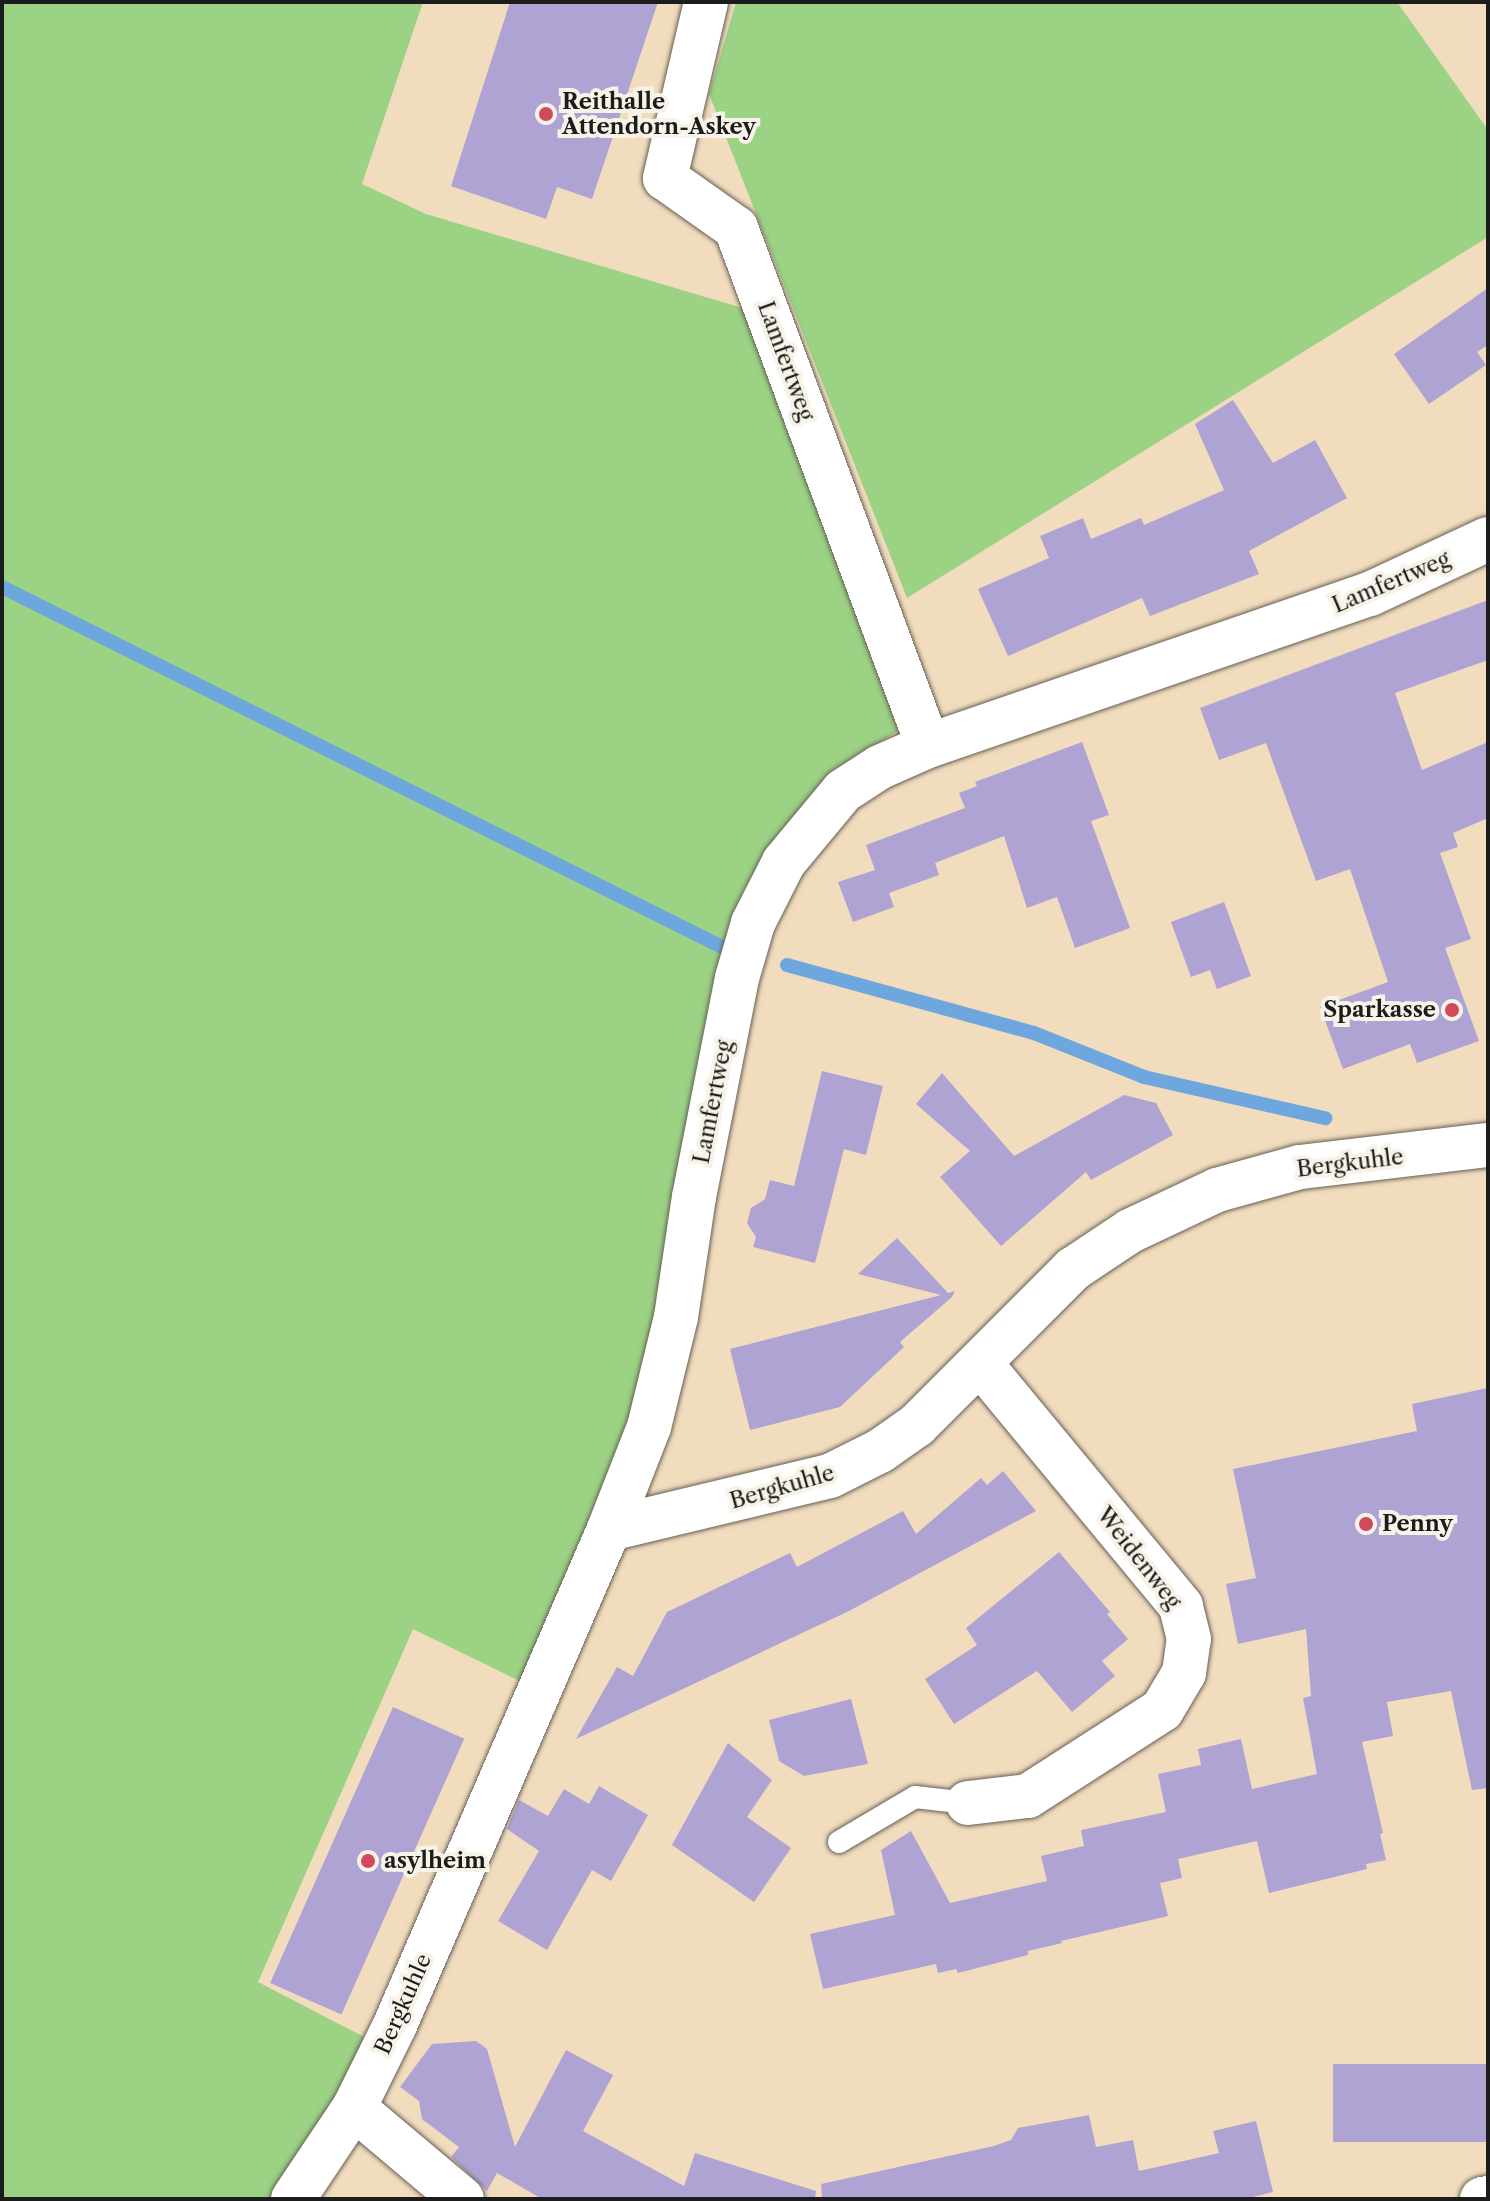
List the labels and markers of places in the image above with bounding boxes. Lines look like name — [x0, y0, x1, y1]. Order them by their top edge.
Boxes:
place label: Reithalle Attendorn-Askey — [562, 88, 756, 140]
marker: Reithalle Attendorn-Askey — [537, 105, 555, 123]
place label: Sparkasse — [1323, 997, 1436, 1023]
marker: Sparkasse — [1443, 1001, 1461, 1019]
place label: Penny — [1382, 1511, 1453, 1537]
marker: Penny — [1357, 1515, 1375, 1533]
place label: asylheim — [384, 1848, 486, 1874]
marker: asylheim — [359, 1852, 377, 1870]

